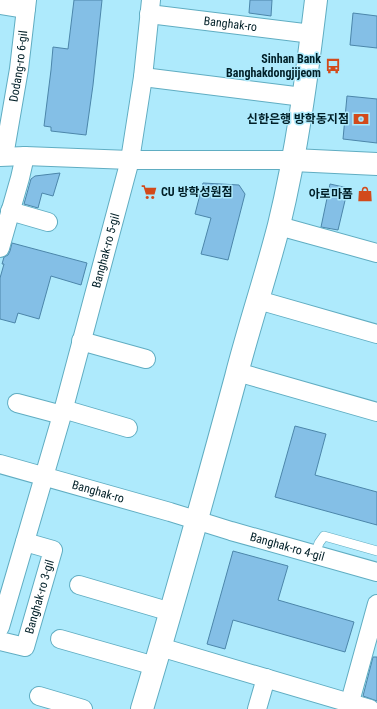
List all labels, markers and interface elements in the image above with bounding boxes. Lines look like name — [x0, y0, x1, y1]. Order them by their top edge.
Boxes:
street label: Banghak-ro — [203, 14, 258, 34]
street label: Dodang-ro 6-gil — [6, 30, 30, 103]
place label: Sinhan Bank Banghakdongjijeom — [226, 52, 321, 80]
bus stop icon: Sinhan Bank Banghakdongjijeom — [324, 57, 342, 75]
bank icon: 신한은행 방학동지점 — [352, 110, 370, 128]
place label: 신한은행 방학동지점 — [247, 112, 349, 126]
supermarket icon: CU 방학성원점 — [140, 183, 158, 201]
place label: CU 방학성원점 — [161, 185, 233, 199]
shop icon: 아로마폼 — [356, 185, 374, 203]
place label: 아로마폼 — [309, 187, 353, 201]
street label: Banghak-ro 5-gil — [89, 212, 122, 289]
street label: Banghak-ro — [70, 478, 126, 506]
street label: Banghak-ro 4-gil — [248, 530, 326, 564]
street label: Banghak-ro 3-gil — [22, 558, 57, 636]

